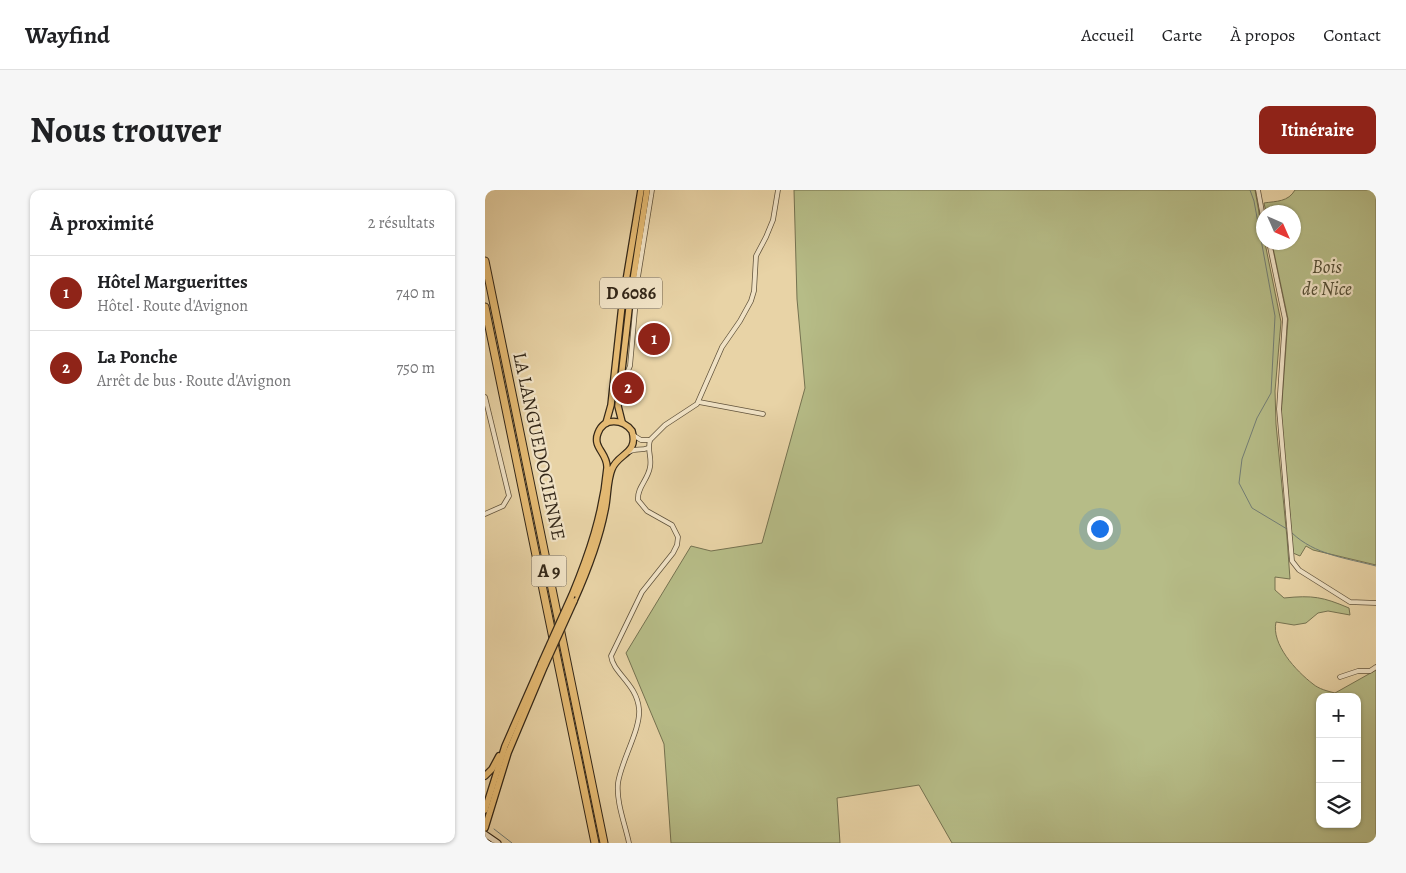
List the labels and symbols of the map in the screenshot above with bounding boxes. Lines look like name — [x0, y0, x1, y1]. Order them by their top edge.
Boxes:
north arrow — [1256, 205, 1301, 250]
park label: Bois de Nice — [1302, 254, 1352, 302]
road number: D 6086 — [600, 278, 662, 309]
pin: 1 — [638, 320, 670, 358]
street label: LA LANGUEDOCIENNE — [506, 350, 572, 543]
pin: 2 — [612, 369, 644, 407]
your location — [1087, 516, 1113, 542]
road number: A 9 — [531, 556, 567, 586]

